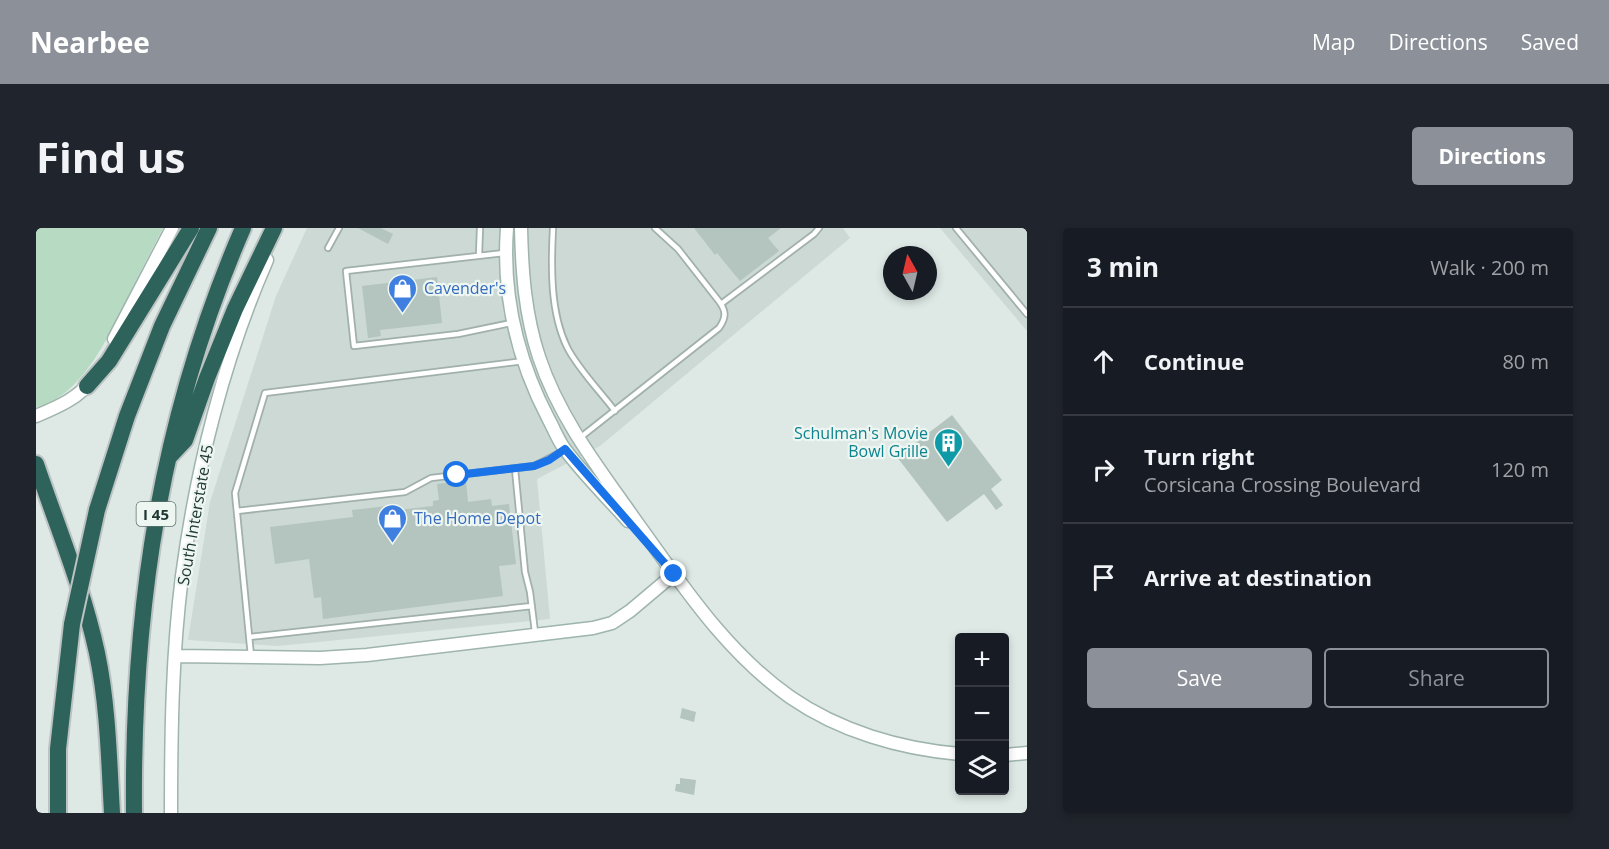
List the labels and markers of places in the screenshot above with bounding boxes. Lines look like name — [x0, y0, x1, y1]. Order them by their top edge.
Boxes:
shop icon: Cavender's — [387, 272, 419, 314]
place label: Cavender's — [424, 277, 506, 299]
place label: Schulman's Movie Bowl Grille — [794, 422, 928, 462]
building icon: Schulman's Movie Bowl Grille — [933, 426, 965, 468]
shop icon: The Home Depot — [377, 502, 409, 544]
place label: The Home Depot — [414, 507, 541, 529]

